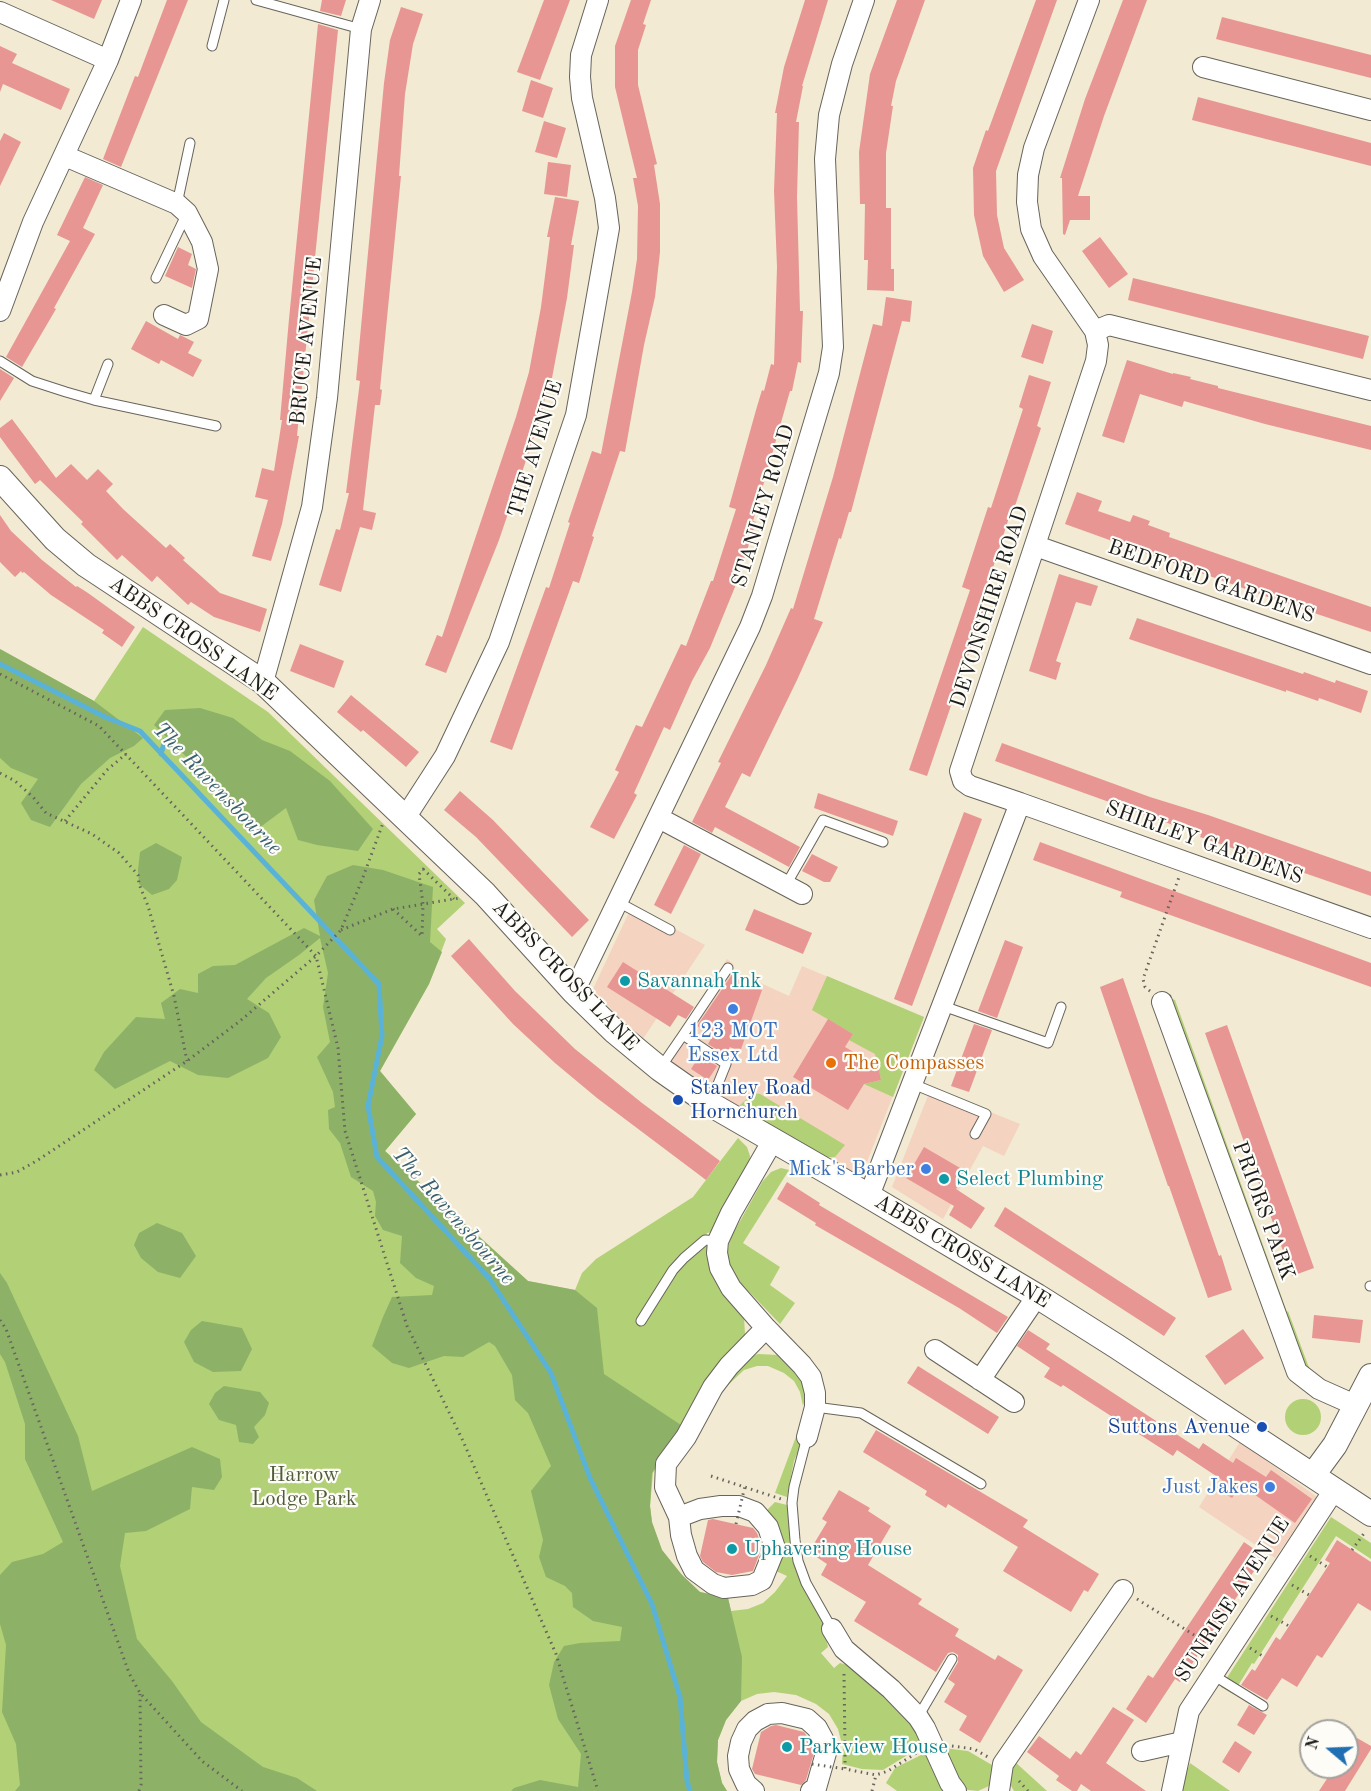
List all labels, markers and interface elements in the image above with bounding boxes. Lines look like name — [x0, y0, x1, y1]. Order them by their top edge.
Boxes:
street label: BRUCE AVENUE — [286, 255, 328, 427]
street label: THE AVENUE — [503, 377, 569, 521]
street label: STANLEY ROAD — [727, 421, 801, 591]
street label: DEVONSHIRE ROAD — [945, 503, 1035, 711]
street label: BEDFORD GARDENS — [1104, 535, 1318, 629]
street label: ABBS CROSS LANE — [104, 571, 282, 707]
water label: The Ravensbourne — [147, 717, 287, 861]
street label: SHIRLEY GARDENS — [1102, 796, 1306, 890]
street label: ABBS CROSS LANE — [486, 895, 644, 1057]
place label: Savannah Ink — [637, 968, 761, 994]
marker: Savannah Ink — [618, 974, 632, 988]
marker: 123 MOT Essex Ltd — [726, 1002, 740, 1016]
place label: 123 MOT Essex Ltd — [687, 1018, 779, 1068]
place label: The Compasses — [843, 1050, 984, 1076]
marker: The Compasses — [824, 1056, 838, 1070]
place label: Stanley Road Hornchurch — [690, 1075, 811, 1125]
marker: Stanley Road Hornchurch — [671, 1093, 685, 1107]
street label: PRIORS PARK — [1226, 1138, 1300, 1284]
water label: The Ravensbourne — [386, 1142, 520, 1290]
place label: Mick's Barber — [788, 1156, 914, 1182]
marker: Mick's Barber — [919, 1162, 933, 1176]
place label: Select Plumbing — [956, 1166, 1103, 1192]
marker: Select Plumbing — [937, 1172, 951, 1186]
street label: ABBS CROSS LANE — [870, 1190, 1054, 1314]
place label: Suttons Avenue — [1108, 1414, 1250, 1440]
marker: Suttons Avenue — [1255, 1420, 1269, 1434]
park label: Harrow Lodge Park — [251, 1462, 357, 1512]
place label: Just Jakes — [1162, 1474, 1258, 1500]
marker: Just Jakes — [1263, 1480, 1277, 1494]
street label: SUNRISE AVENUE — [1170, 1513, 1296, 1687]
place label: Uphavering House — [744, 1536, 912, 1562]
marker: Uphavering House — [725, 1542, 739, 1556]
north arrow — [1299, 1719, 1359, 1779]
place label: Parkview House — [799, 1734, 948, 1760]
text: N — [1304, 1735, 1323, 1752]
marker: Parkview House — [780, 1740, 794, 1754]

